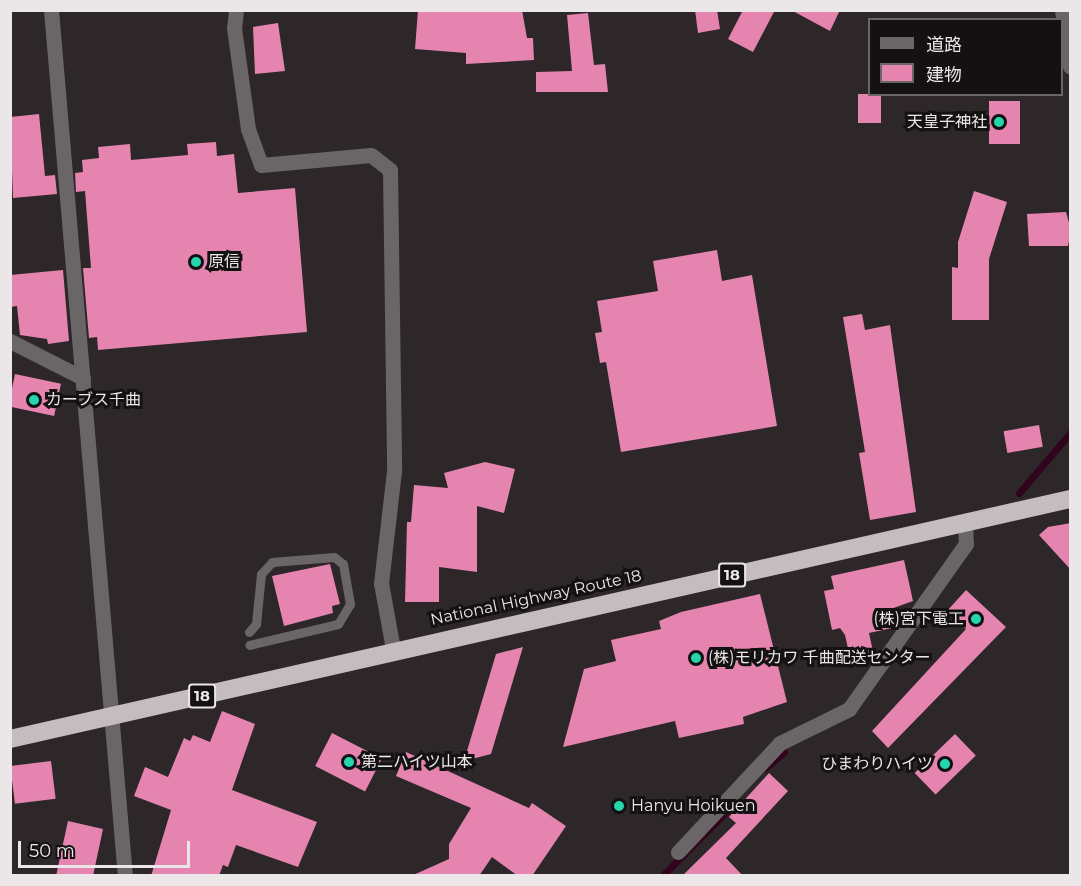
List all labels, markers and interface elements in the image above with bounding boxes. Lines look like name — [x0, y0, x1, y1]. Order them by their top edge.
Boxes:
legend — [868, 18, 1063, 96]
text: 道路 — [926, 34, 962, 56]
text: 建物 — [926, 64, 962, 86]
place label: 天皇子神社 — [907, 112, 987, 132]
marker: 天皇子神社 — [992, 115, 1006, 129]
place label: 原信 — [208, 252, 240, 272]
marker: 原信 — [189, 255, 203, 269]
place label: カーブス千曲 — [46, 390, 142, 410]
marker: カーブス千曲 — [27, 393, 41, 407]
road number: 18 — [717, 563, 747, 587]
street label: National Highway Route 18 — [429, 566, 643, 630]
place label: (株)宮下電工 — [873, 609, 964, 629]
marker: (株)宮下電工 — [969, 612, 983, 626]
place label: (株)モリカワ 千曲配送センター — [708, 648, 931, 668]
marker: (株)モリカワ 千曲配送センター — [689, 651, 703, 665]
road number: 18 — [187, 684, 217, 708]
place label: 第二ハイツ山本 — [361, 752, 473, 772]
place label: ひまわりハイツ — [821, 754, 933, 774]
marker: 第二ハイツ山本 — [342, 755, 356, 769]
marker: ひまわりハイツ — [938, 757, 952, 771]
place label: Hanyu Hoikuen — [631, 796, 756, 816]
marker: Hanyu Hoikuen — [612, 799, 626, 813]
scale bar — [21, 829, 194, 867]
text: 50 m — [29, 840, 75, 862]

